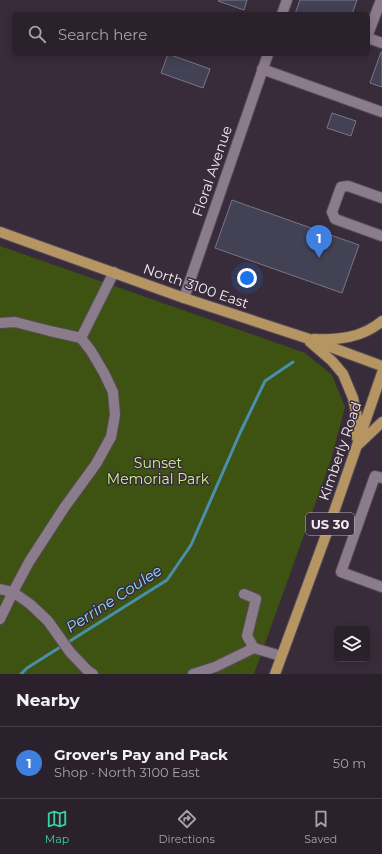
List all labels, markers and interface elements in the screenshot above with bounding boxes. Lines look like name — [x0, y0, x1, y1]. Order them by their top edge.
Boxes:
search box — [12, 12, 370, 56]
icon: search — [26, 23, 48, 45]
text: Search here — [58, 25, 147, 44]
street label: Floral Avenue — [188, 123, 236, 219]
pin: 1 — [306, 225, 332, 258]
street label: North 3100 East — [141, 260, 251, 313]
your location — [237, 268, 257, 288]
street label: Kimberly Road — [315, 399, 365, 503]
park label: Sunset Memorial Park — [107, 454, 210, 488]
road number: US 30 — [306, 513, 354, 535]
water label: Perrine Coulee — [62, 560, 165, 637]
map controls — [334, 626, 370, 662]
button: layers — [334, 626, 370, 662]
text: Nearby — [16, 690, 80, 710]
text: Grover's Pay and Pack — [54, 745, 228, 764]
text: 1 — [26, 755, 32, 771]
text: 50 m — [333, 755, 366, 771]
text: Shop · North 3100 East — [54, 764, 200, 780]
tab: Map — [45, 808, 69, 846]
tab: Directions — [159, 808, 215, 846]
tab: Saved — [304, 808, 337, 846]

